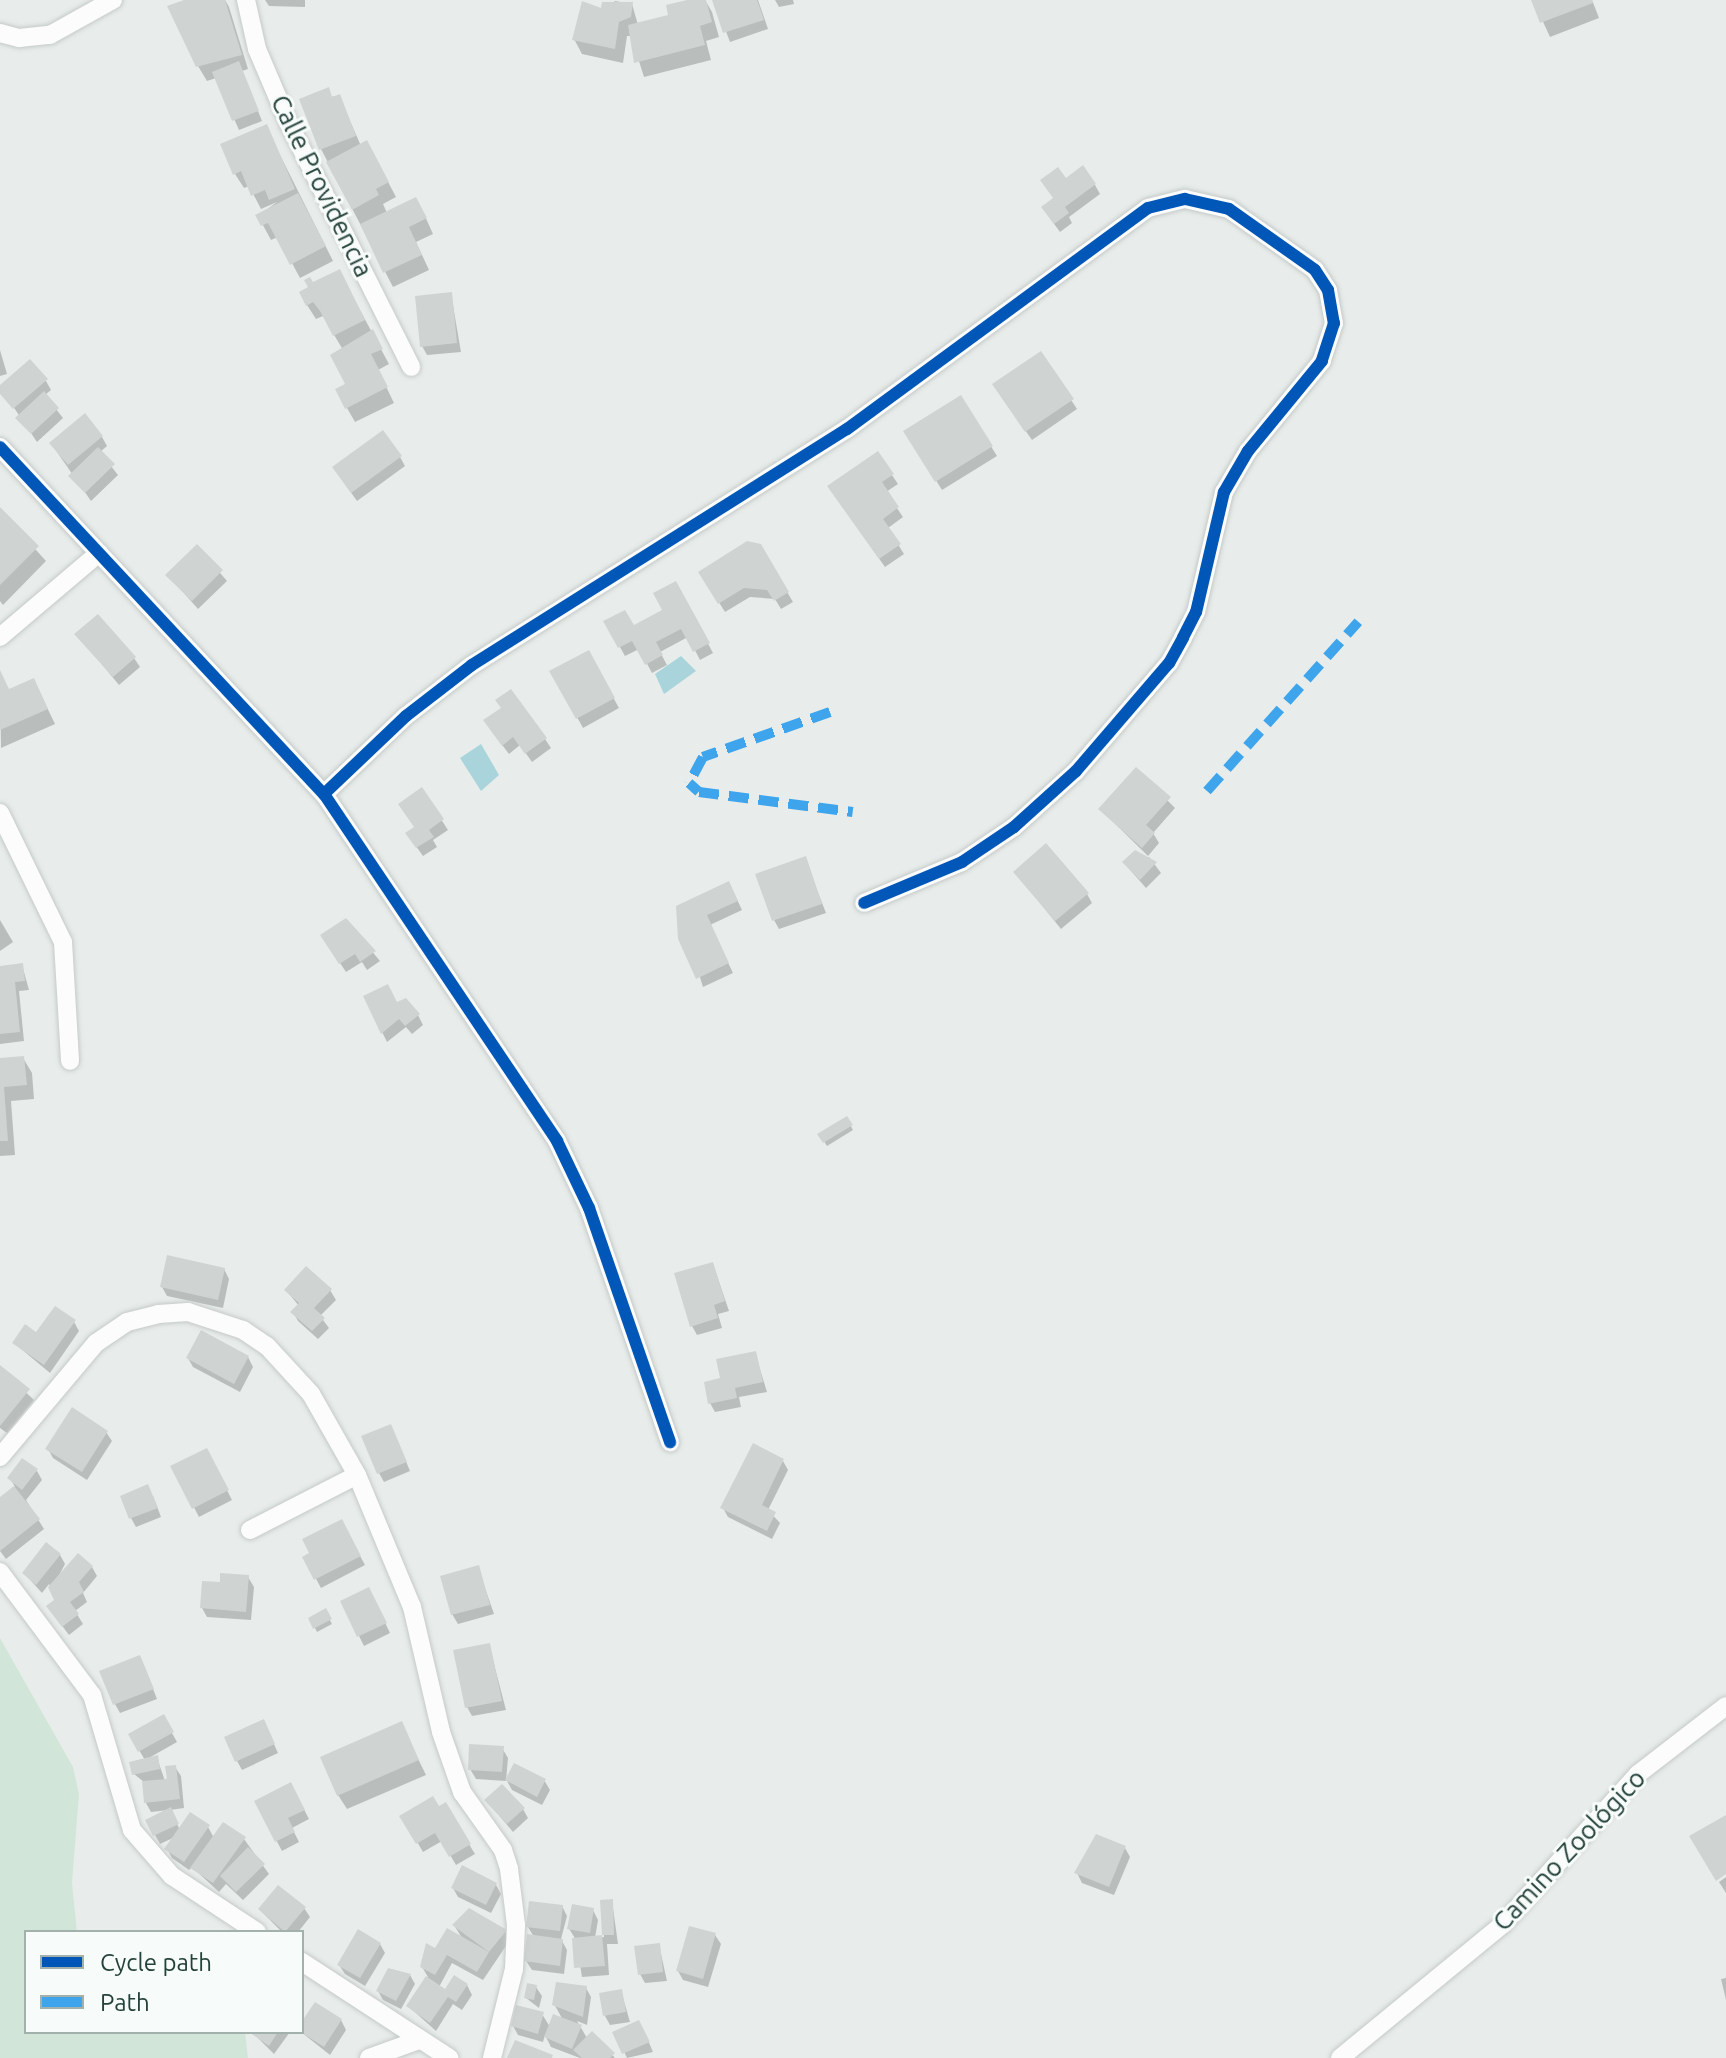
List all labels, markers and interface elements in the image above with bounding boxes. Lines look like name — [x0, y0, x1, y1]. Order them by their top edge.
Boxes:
street label: Calle Providencia — [264, 90, 380, 282]
street label: Camino Zoológico — [1486, 1763, 1652, 1937]
legend — [24, 1930, 304, 2034]
text: Cycle path — [100, 1949, 212, 1976]
text: Path — [100, 1989, 150, 2016]

